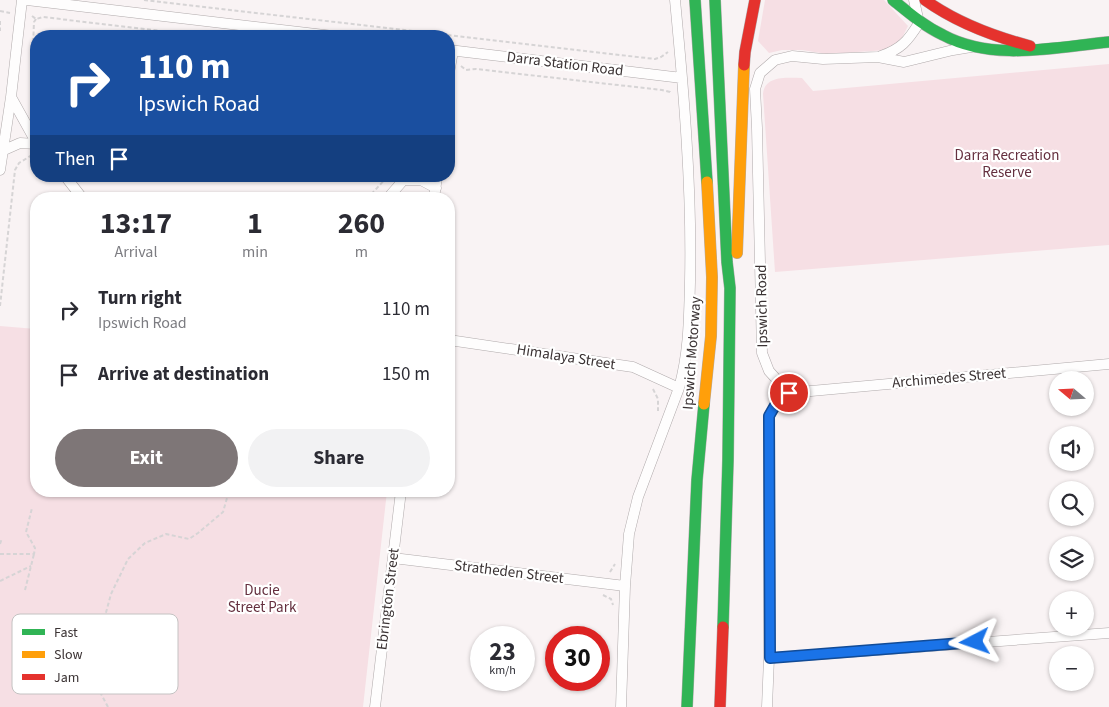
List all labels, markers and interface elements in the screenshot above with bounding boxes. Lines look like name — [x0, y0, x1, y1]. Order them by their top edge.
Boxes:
text: 110 m — [138, 42, 230, 92]
street label: Darra Station Road — [505, 46, 625, 82]
icon: right — [55, 50, 120, 115]
text: Ipswich Road — [138, 88, 260, 120]
icon: arrive — [105, 145, 133, 173]
park label: Darra Recreation Reserve — [955, 145, 1059, 183]
text: Then — [55, 146, 95, 173]
text: 13:17 — [100, 202, 172, 245]
text: 1 — [247, 202, 263, 245]
text: 260 — [338, 202, 385, 245]
text: Arrival — [114, 241, 157, 263]
text: min — [242, 241, 268, 263]
text: m — [355, 241, 368, 263]
street label: Ipswich Road — [751, 264, 773, 348]
text: Turn right — [98, 285, 182, 312]
icon: right — [55, 296, 83, 324]
text: 110 m — [382, 296, 430, 323]
street label: Ipswich Motorway — [678, 296, 706, 410]
text: Ipswich Road — [98, 312, 187, 334]
street label: Himalaya Street — [515, 339, 617, 375]
icon: arrive — [55, 361, 83, 389]
text: Arrive at destination — [98, 361, 269, 388]
text: 150 m — [382, 361, 430, 388]
street label: Archimedes Street — [891, 363, 1007, 393]
north arrow — [1049, 371, 1094, 416]
map controls — [1049, 371, 1094, 691]
pin — [768, 372, 810, 414]
icon: arrive — [775, 379, 803, 407]
button: sound — [1049, 426, 1094, 471]
button: Exit — [55, 429, 238, 487]
button: Share — [248, 429, 430, 487]
button: search — [1049, 481, 1094, 526]
button: layers — [1049, 536, 1094, 581]
street label: Ebrington Street — [371, 547, 405, 651]
street label: Stratheden Street — [453, 555, 565, 589]
park label: Ducie Street Park — [228, 580, 297, 618]
button: + — [1049, 591, 1094, 636]
legend — [12, 614, 178, 694]
position arrow — [948, 615, 1000, 667]
text: Fast — [54, 623, 78, 643]
speed limit sign: 30 — [545, 626, 610, 691]
text: 23 — [489, 634, 516, 670]
text: Slow — [54, 645, 83, 665]
button: − — [1049, 646, 1094, 691]
text: km/h — [489, 662, 516, 679]
text: Jam — [54, 668, 79, 688]

